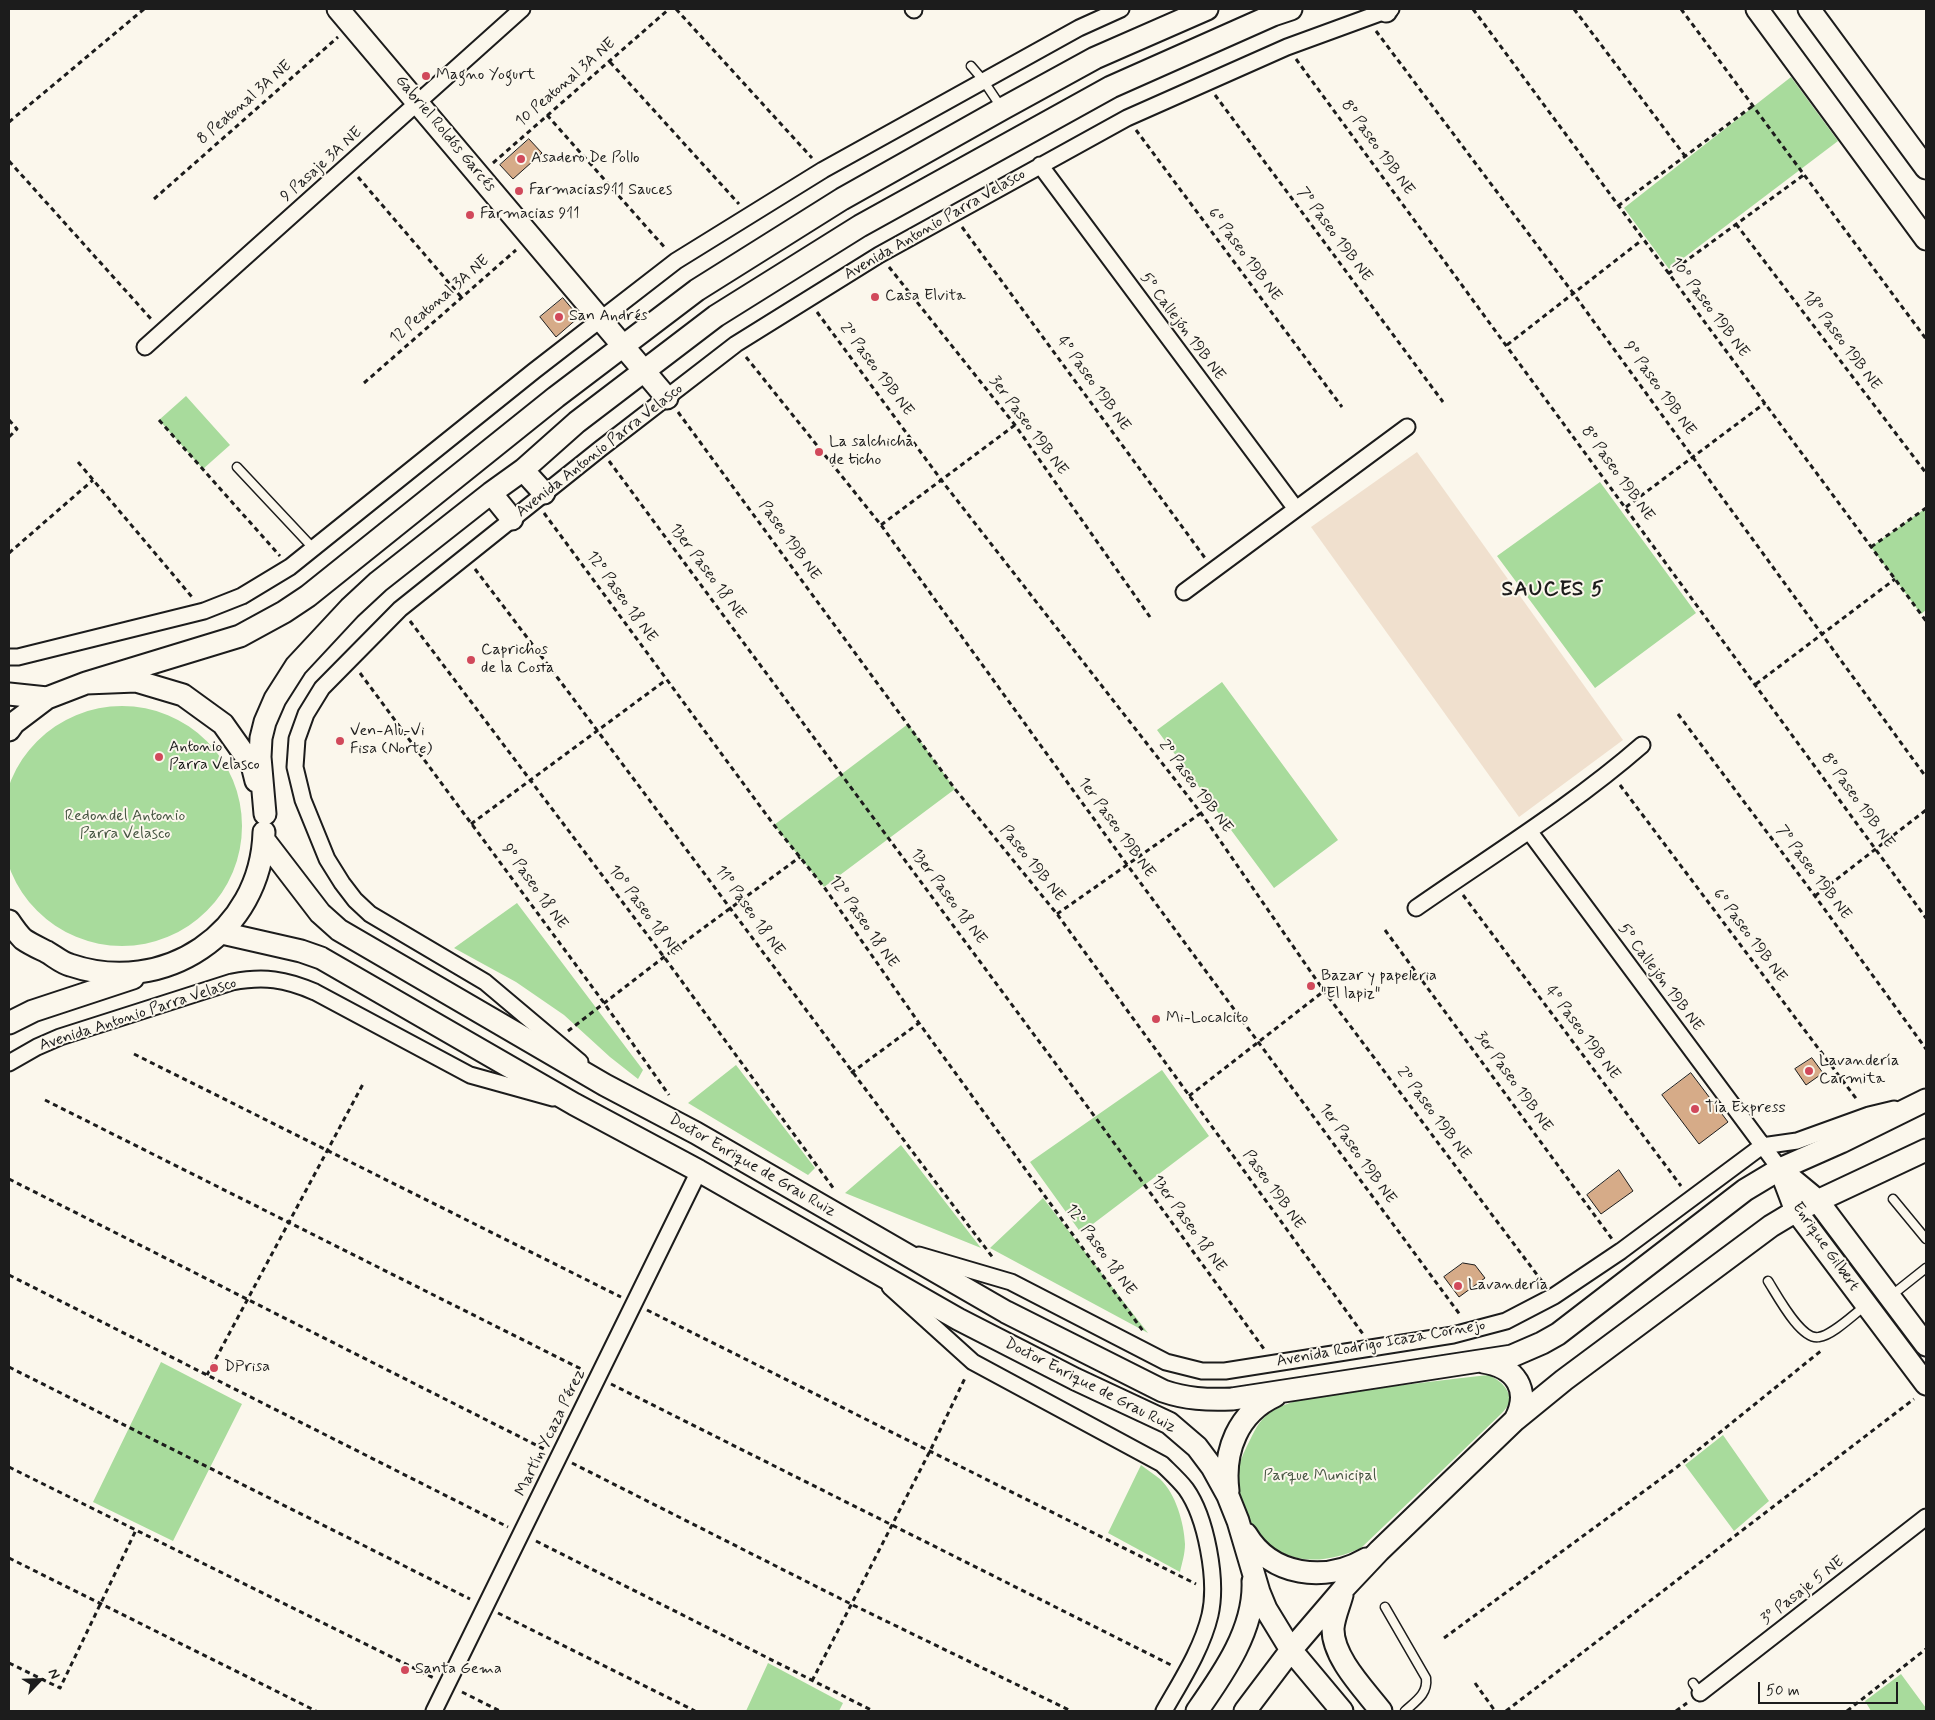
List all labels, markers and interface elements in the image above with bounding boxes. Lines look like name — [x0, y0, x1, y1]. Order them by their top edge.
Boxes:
street label: 10 Peatonal 3A NE — [512, 34, 620, 132]
street label: 8 Peatonal 3A NE — [194, 57, 296, 149]
place label: Magno Yogurt — [436, 66, 535, 86]
marker: Magno Yogurt — [420, 70, 432, 82]
street label: Gabriel Roldós Garcés — [391, 72, 499, 196]
street label: 8º Paseo 19B NE — [1336, 97, 1418, 199]
street label: 9 Pasaje 3A NE — [277, 123, 367, 207]
place label: Asadero De Pollo — [531, 149, 639, 169]
marker: Asadero De Pollo — [515, 153, 527, 165]
street label: Avenida Antonio Parra Velasco — [841, 165, 1029, 285]
place label: Farmacias911 Sauces — [529, 181, 672, 201]
street label: 7º Paseo 19B NE — [1292, 184, 1376, 286]
marker: Farmacias911 Sauces — [513, 185, 525, 197]
place label: Farmacias 911 — [480, 205, 579, 225]
street label: 6º Paseo 19B NE — [1203, 205, 1285, 305]
marker: Farmacias 911 — [464, 209, 476, 221]
street label: 12 Peatonal 3A NE — [386, 252, 494, 348]
street label: 10º Paseo 19B NE — [1665, 254, 1753, 362]
street label: 5º Callejón 19B NE — [1135, 269, 1229, 385]
place label: Casa Elvita — [885, 287, 966, 307]
street label: 18º Paseo 19B NE — [1797, 287, 1885, 395]
marker: Casa Elvita — [869, 291, 881, 303]
place label: San Andrés — [569, 307, 648, 327]
marker: San Andrés — [553, 311, 565, 323]
street label: 2º Paseo 19B NE — [835, 320, 917, 420]
street label: 4º Paseo 19B NE — [1052, 333, 1134, 435]
street label: 9º Paseo 19B NE — [1618, 338, 1700, 440]
street label: 3er Paseo 19B NE — [984, 373, 1072, 479]
street label: Avenida Antonio Parra Velasco — [513, 380, 687, 522]
street label: 8º Paseo 19B NE — [1576, 423, 1658, 525]
place label: La salchicha de ticho — [829, 433, 914, 471]
marker: La salchicha de ticho — [813, 446, 825, 458]
street label: Paseo 19B NE — [754, 498, 824, 584]
street label: 13er Paseo 18 NE — [665, 520, 749, 624]
street label: 12º Paseo 18 NE — [581, 548, 661, 646]
district label: SAUCES 5 — [1501, 578, 1605, 604]
place label: Caprichos de la Costa — [481, 641, 554, 679]
marker: Caprichos de la Costa — [465, 654, 477, 666]
place label: Ven-Alu-Vi Fisa (Norte) — [350, 722, 432, 760]
marker: Ven-Alu-Vi Fisa (Norte) — [334, 735, 346, 747]
street label: 2º Paseo 19B NE — [1154, 737, 1236, 837]
place label: Antonio Parra Velasco — [169, 738, 260, 776]
street label: 8º Paseo 19B NE — [1816, 750, 1898, 852]
marker: Antonio Parra Velasco — [153, 751, 165, 763]
street label: 1er Paseo 19B NE — [1073, 774, 1159, 882]
park label: Redondel Antonio Parra Velasco — [65, 807, 185, 845]
street label: Paseo 19B NE — [995, 822, 1069, 906]
street label: 7º Paseo 19B NE — [1771, 822, 1855, 924]
street label: 9º Paseo 18 NE — [497, 841, 571, 933]
street label: 13er Paseo 18 NE — [906, 845, 990, 949]
street label: 10º Paseo 18 NE — [604, 862, 684, 960]
street label: 11º Paseo 18 NE — [710, 862, 788, 960]
street label: 12º Paseo 18 NE — [824, 872, 902, 972]
street label: 6º Paseo 19B NE — [1708, 886, 1790, 986]
street label: 5º Callejón 19B NE — [1613, 920, 1707, 1036]
place label: Bazar y papeleria "El lapiz" — [1321, 967, 1437, 1005]
street label: Avenida Antonio Parra Velasco — [37, 974, 239, 1056]
marker: Bazar y papeleria "El lapiz" — [1305, 980, 1317, 992]
street label: 4º Paseo 19B NE — [1540, 982, 1624, 1084]
place label: Mi-Localcito — [1166, 1009, 1248, 1029]
marker: Mi-Localcito — [1150, 1013, 1162, 1025]
street label: 3er Paseo 19B NE — [1470, 1028, 1556, 1136]
place label: Lavandería Carmita — [1819, 1052, 1899, 1090]
street label: 2º Paseo 19B NE — [1392, 1064, 1474, 1164]
marker: Lavandería Carmita — [1803, 1065, 1815, 1077]
place label: Tía Express — [1705, 1099, 1786, 1119]
street label: 1er Paseo 19B NE — [1314, 1100, 1400, 1208]
marker: Tía Express — [1689, 1103, 1701, 1115]
street label: Doctor Enrique de Grau Ruiz — [665, 1110, 839, 1222]
street label: Paseo 19B NE — [1238, 1147, 1308, 1233]
street label: 13er Paseo 18 NE — [1146, 1172, 1230, 1276]
street label: Enrique Gilbert — [1787, 1199, 1863, 1295]
street label: 12º Paseo 18 NE — [1060, 1201, 1140, 1299]
place label: Lavandería — [1468, 1276, 1548, 1296]
marker: Lavandería — [1452, 1280, 1464, 1292]
street label: Avenida Rodrigo Icaza Cornejo — [1275, 1316, 1487, 1372]
street label: Doctor Enrique de Grau Ruiz — [1001, 1334, 1179, 1438]
place label: DPrisa — [224, 1358, 270, 1378]
marker: DPrisa — [208, 1362, 220, 1374]
street label: Martín Ycaza Pérez — [512, 1366, 590, 1500]
park label: Parque Municipal — [1263, 1467, 1377, 1487]
street label: 3º Pasaje 5 NE — [1758, 1553, 1848, 1629]
north arrow — [15, 1655, 65, 1705]
place label: Santa Gema — [415, 1660, 502, 1680]
marker: Santa Gema — [399, 1664, 411, 1676]
text: N — [44, 1666, 64, 1682]
scale bar — [1760, 1672, 1900, 1704]
text: 50 m — [1766, 1681, 1800, 1701]

